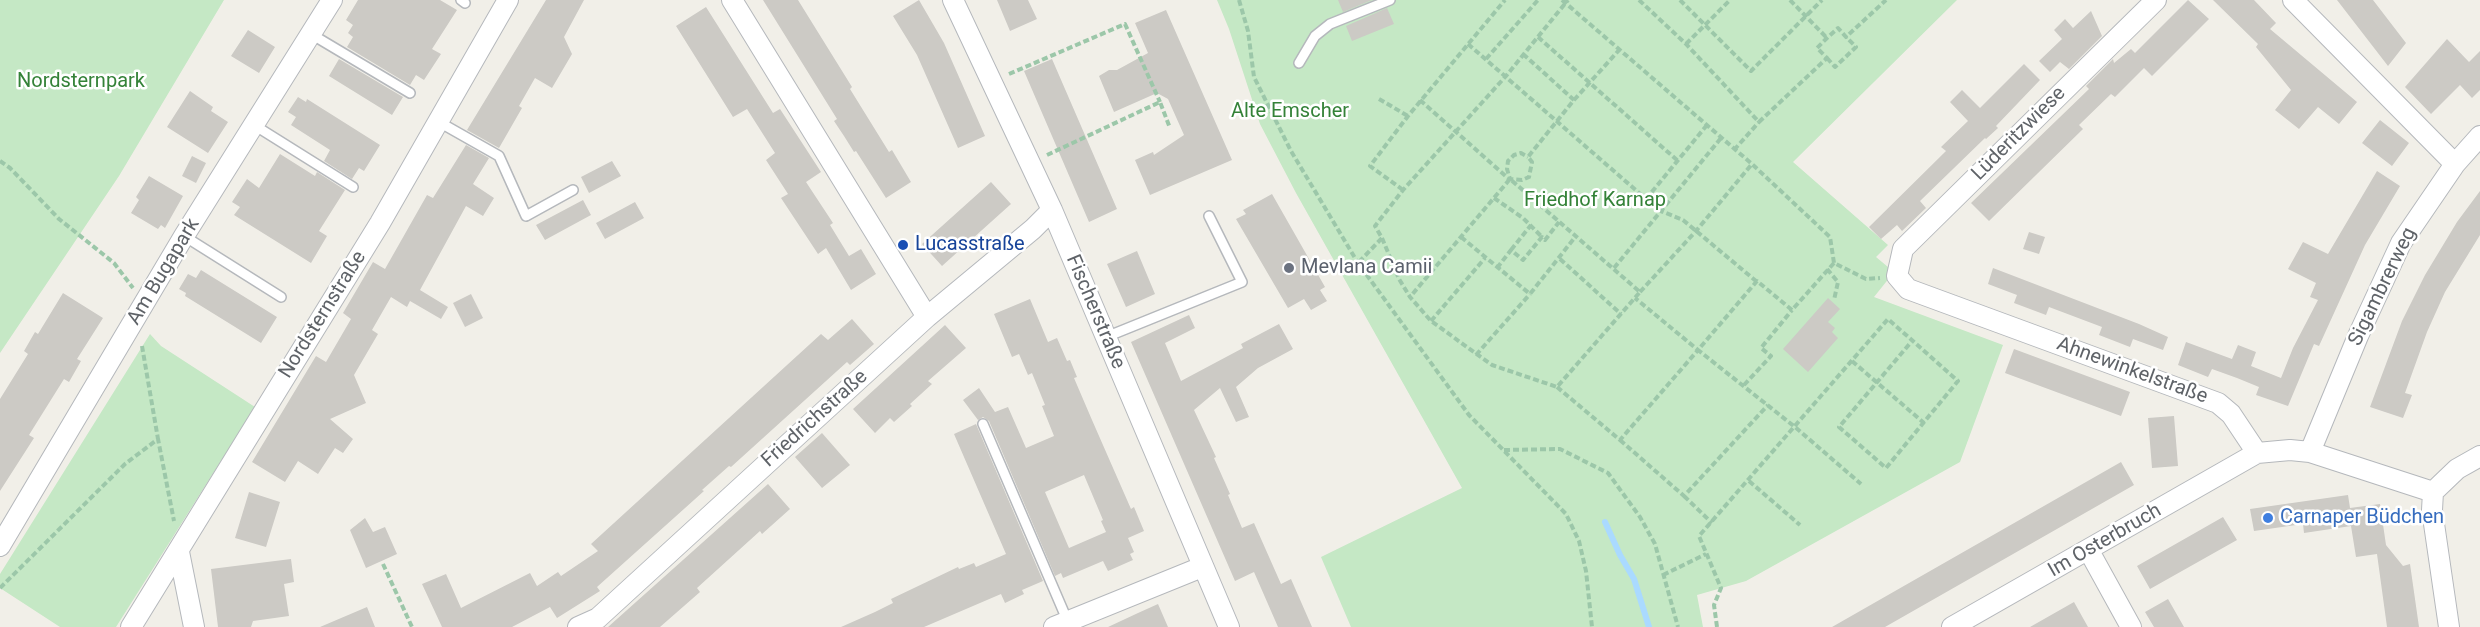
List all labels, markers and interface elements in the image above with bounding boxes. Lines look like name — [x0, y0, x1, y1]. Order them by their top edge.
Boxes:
park label: Nordsternpark — [17, 70, 145, 94]
street label: Lüderitzwiese — [1967, 82, 2071, 186]
park label: Alte Emscher — [1231, 100, 1349, 124]
park label: Friedhof Karnap — [1524, 189, 1666, 213]
street label: Am Bugapark — [123, 214, 205, 330]
street label: Sigambrerweg — [2344, 224, 2422, 350]
place label: Lucasstraße — [915, 233, 1025, 257]
marker: Lucasstraße — [896, 238, 910, 252]
street label: Nordsternstraße — [274, 247, 372, 383]
street label: Fischerstraße — [1060, 251, 1130, 373]
place label: Mevlana Camii — [1301, 256, 1432, 280]
marker: Mevlana Camii — [1282, 261, 1296, 275]
street label: Ahnewinkelstraße — [2053, 333, 2211, 409]
street label: Friedrichstraße — [757, 365, 873, 473]
street label: Im Osterbruch — [2044, 499, 2166, 583]
place label: Carnaper Büdchen — [2280, 506, 2444, 530]
marker: Carnaper Büdchen — [2261, 511, 2275, 525]

